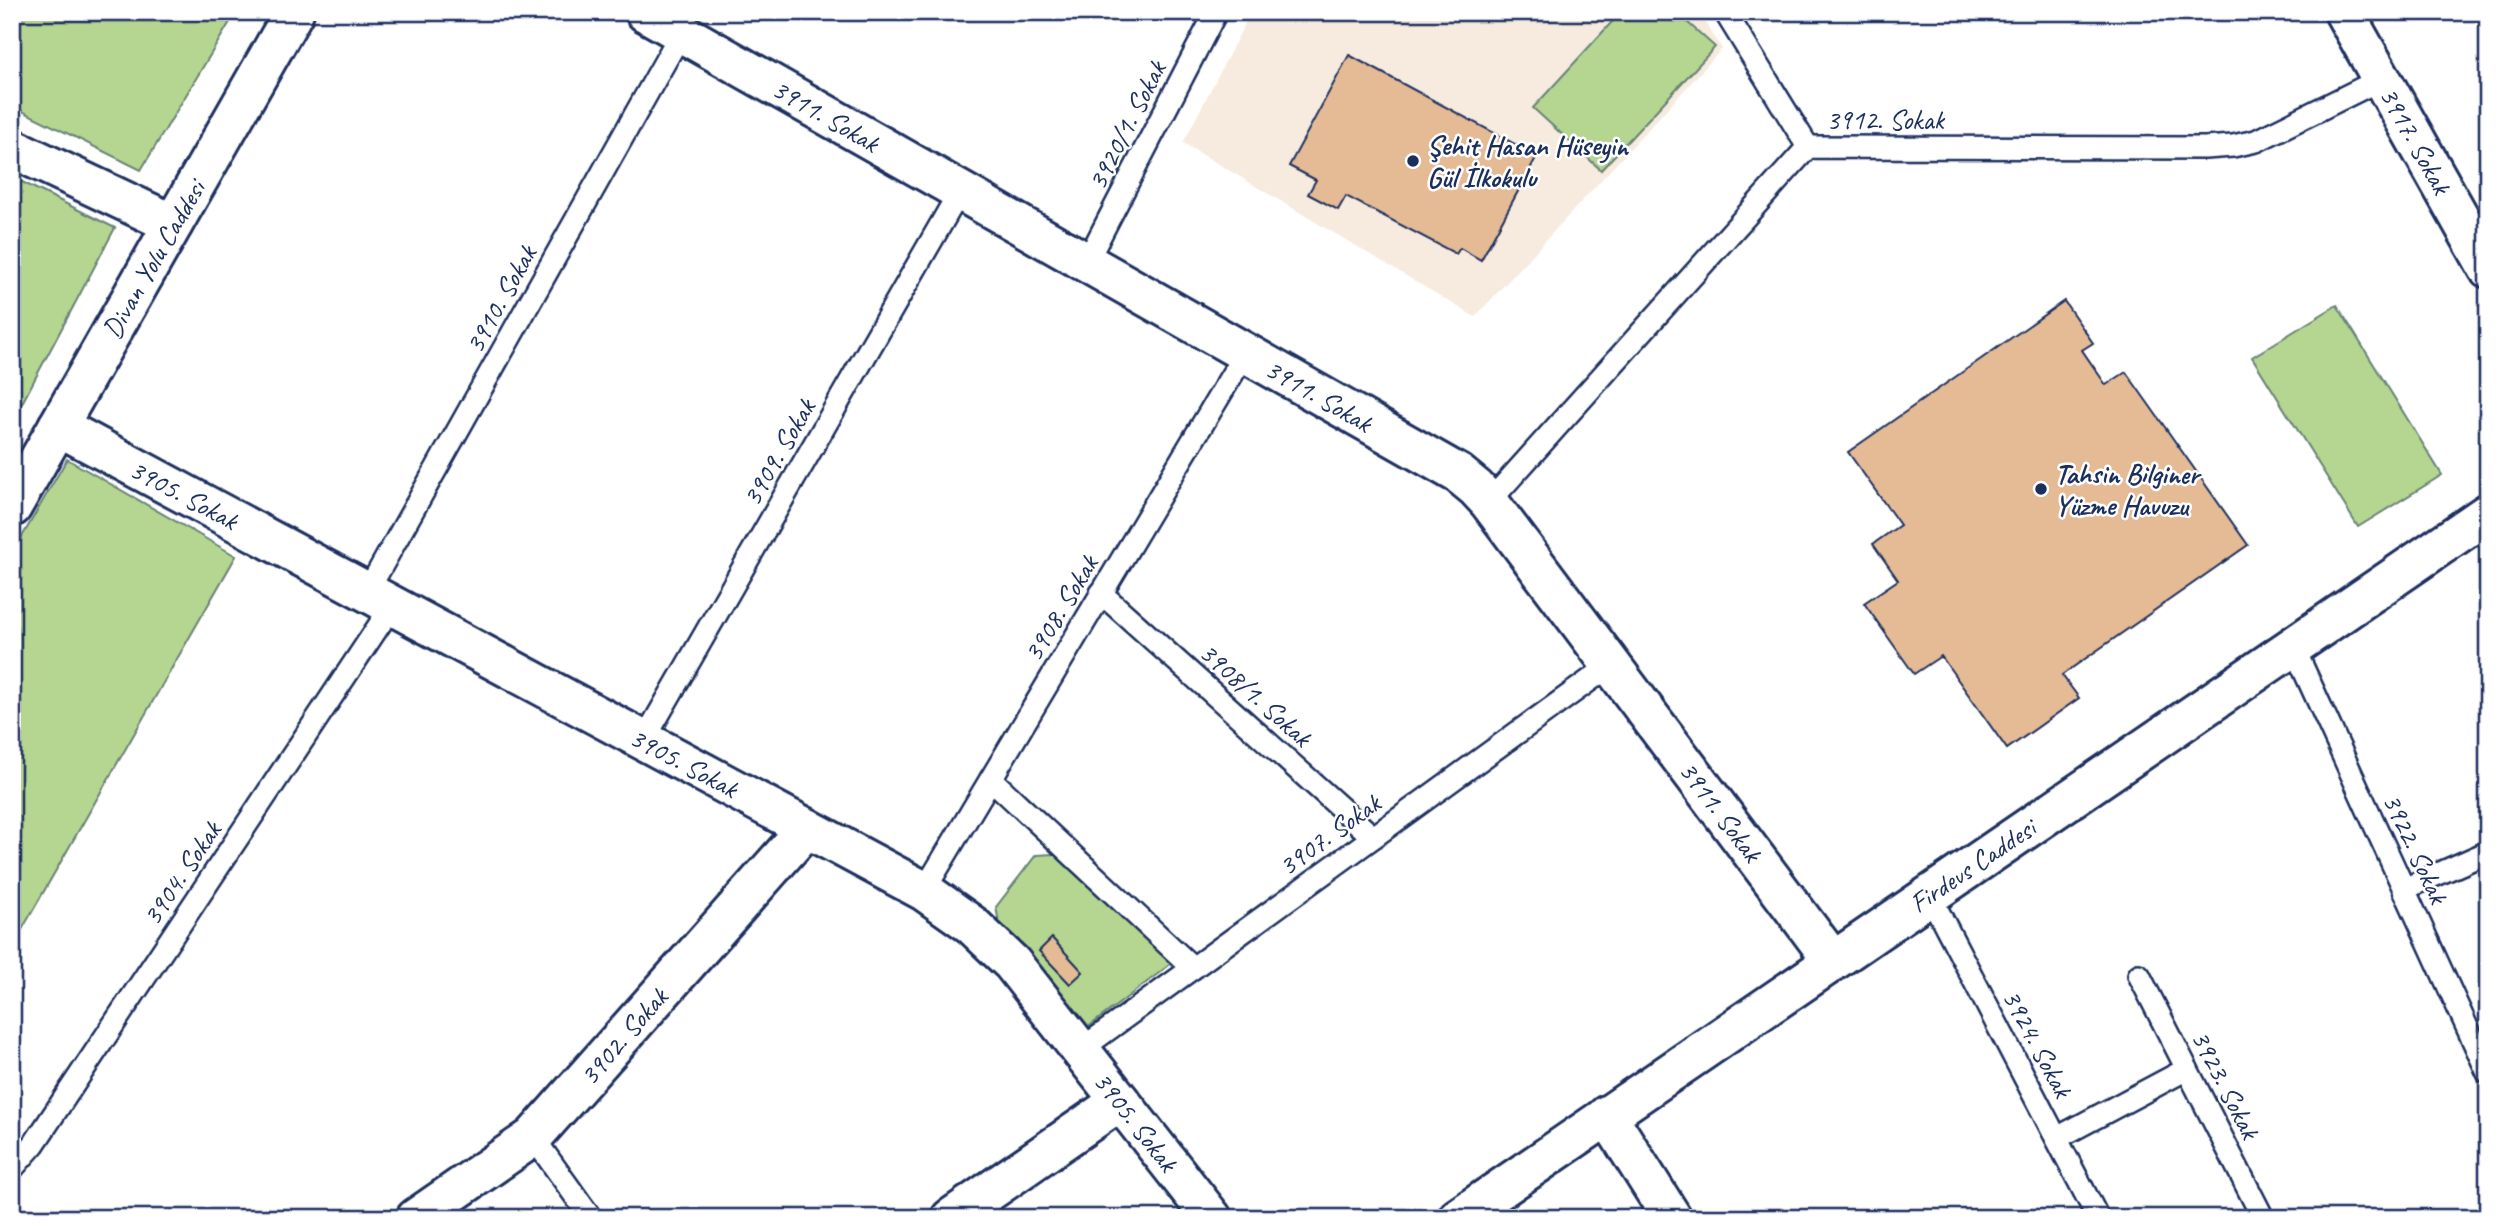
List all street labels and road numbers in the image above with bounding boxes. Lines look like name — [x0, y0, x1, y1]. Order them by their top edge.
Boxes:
street label: 3920/1. Sokak — [1079, 54, 1174, 195]
street label: 3911. Sokak — [766, 71, 887, 161]
street label: 3917. Sokak — [2372, 80, 2460, 202]
street label: 3912. Sokak — [1826, 102, 1946, 137]
street label: Divan Yolu Caddesi — [94, 171, 215, 345]
street label: 3910. Sokak — [457, 238, 545, 359]
street label: 3911. Sokak — [1259, 351, 1380, 441]
street label: 3909. Sokak — [734, 391, 824, 512]
street label: 3905. Sokak — [124, 451, 245, 538]
street label: 3908. Sokak — [1015, 547, 1107, 668]
street label: 3908/1. Sokak — [1192, 635, 1321, 755]
street label: 3905. Sokak — [624, 719, 745, 806]
street label: 3911. Sokak — [1671, 754, 1771, 870]
street label: 3907. Sokak — [1271, 785, 1389, 883]
street label: 3922. Sokak — [2375, 788, 2457, 911]
street label: Firdevs Caddesi — [1903, 808, 2045, 920]
street label: 3904. Sokak — [134, 813, 230, 932]
street label: 3902. Sokak — [572, 979, 676, 1092]
street label: 3924. Sokak — [1994, 983, 2081, 1105]
street label: 3923. Sokak — [2183, 1024, 2269, 1146]
street label: 3905. Sokak — [1086, 1064, 1187, 1180]

